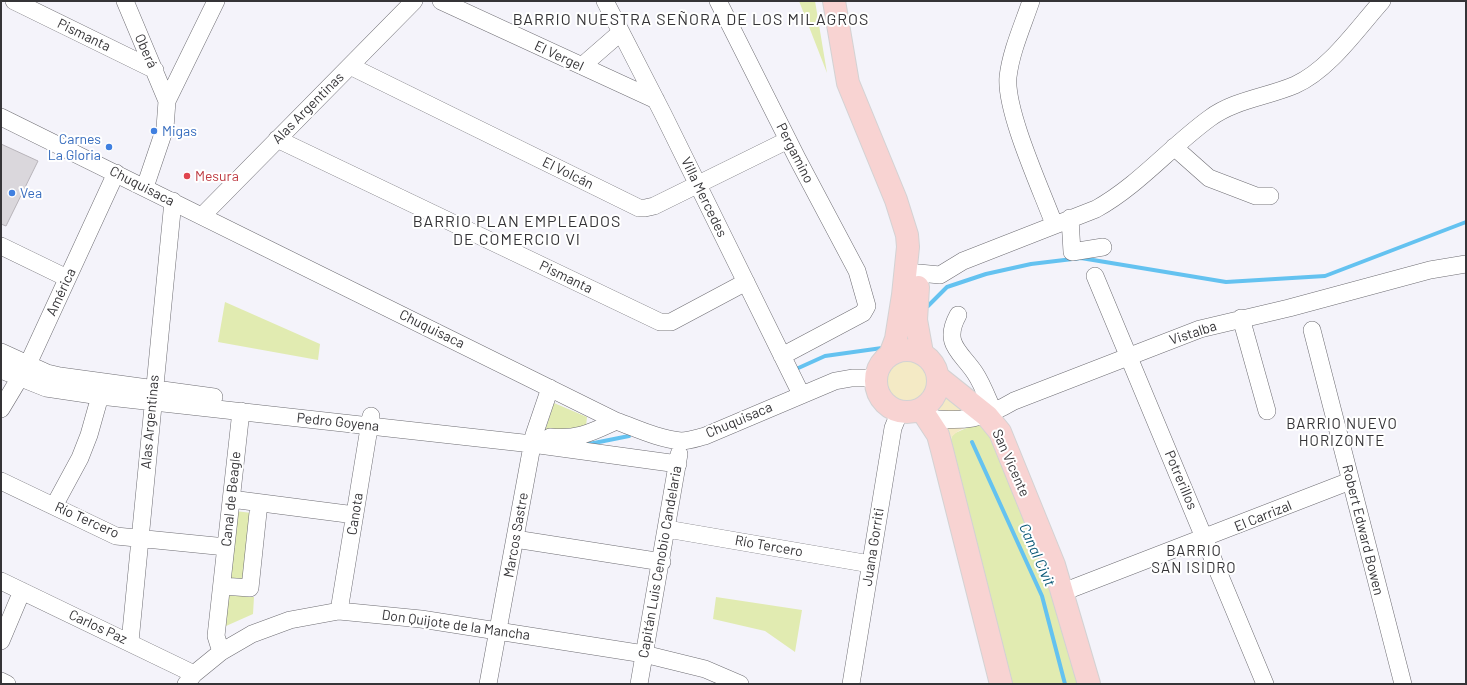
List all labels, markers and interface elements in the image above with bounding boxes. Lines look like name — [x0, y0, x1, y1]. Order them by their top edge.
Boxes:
district label: BARRIO NUESTRA SEÑORA DE LOS MILAGROS — [513, 10, 869, 30]
street label: Pismanta — [55, 15, 113, 55]
street label: Oberá — [131, 31, 161, 71]
street label: El Vergel — [532, 37, 586, 75]
street label: Alas Argentinas — [269, 69, 347, 147]
street label: Pergamino — [773, 120, 817, 186]
place label: Migas — [162, 123, 197, 139]
marker: Migas — [149, 126, 159, 136]
place label: Carnes La Gloria — [48, 131, 101, 164]
marker: Carnes La Gloria — [104, 142, 114, 152]
street label: El Volcán — [540, 153, 596, 193]
street label: Villa Mercedes — [677, 154, 731, 240]
street label: Chuquisaca — [107, 162, 177, 210]
place label: Mesura — [195, 168, 239, 184]
marker: Mesura — [182, 171, 192, 181]
place label: Vea — [20, 185, 42, 201]
marker: Vea — [7, 188, 17, 198]
district label: BARRIO PLAN EMPLEADOS DE COMERCIO VI — [413, 212, 621, 250]
street label: Pismanta — [537, 257, 595, 297]
street label: América — [43, 266, 79, 318]
street label: Chuquisaca — [397, 306, 467, 352]
street label: Vistalba — [1167, 317, 1219, 349]
street label: Alas Argentinas — [138, 374, 162, 470]
street label: Chuquisaca — [703, 398, 775, 442]
street label: Pedro Goyena — [296, 409, 380, 435]
district label: BARRIO NUEVO HORIZONTE — [1286, 415, 1398, 450]
street label: San Vicente — [989, 427, 1033, 499]
street label: Potrerillos — [1161, 448, 1201, 512]
street label: Canal de Beagle — [218, 451, 244, 547]
street label: Robert Edward Bowen — [1339, 463, 1387, 597]
street label: Capitán Luis Cenobio Candelaria — [635, 465, 685, 659]
street label: Marcos Sastre — [500, 491, 532, 579]
street label: Canota — [343, 492, 367, 536]
street label: El Carrizal — [1232, 497, 1294, 535]
street label: Río Tercero — [52, 498, 122, 542]
street label: Juana Gorriti — [859, 507, 887, 587]
water label: Canal Civit — [1015, 521, 1059, 589]
street label: Río Tercero — [734, 532, 804, 560]
district label: BARRIO SAN ISIDRO — [1151, 542, 1237, 577]
street label: Carlos Paz — [66, 606, 130, 648]
street label: Don Quijote de la Mancha — [381, 606, 531, 644]

